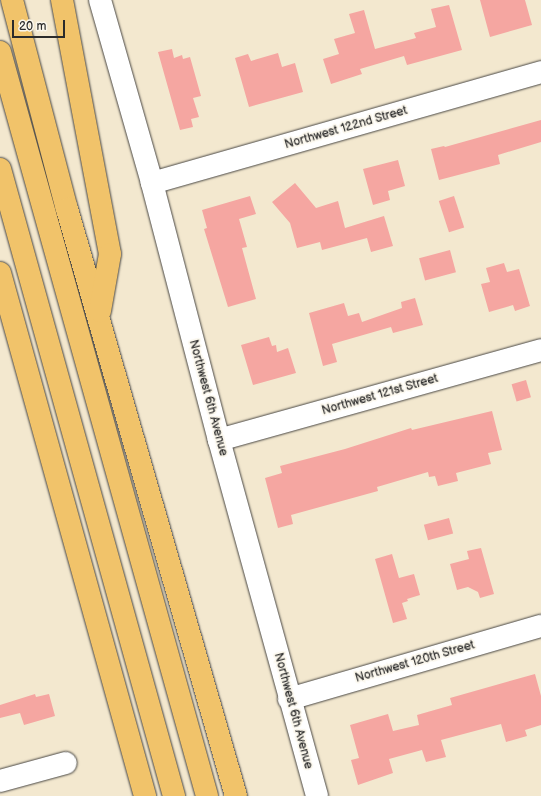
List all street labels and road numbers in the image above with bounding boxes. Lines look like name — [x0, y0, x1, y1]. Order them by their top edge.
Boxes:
street label: Northwest 122nd Street — [283, 104, 409, 152]
street label: Northwest 6th Avenue — [186, 338, 230, 458]
street label: Northwest 121st Street — [320, 371, 440, 419]
street label: Northwest 120th Street — [354, 638, 476, 686]
street label: Northwest 6th Avenue — [271, 651, 315, 771]

